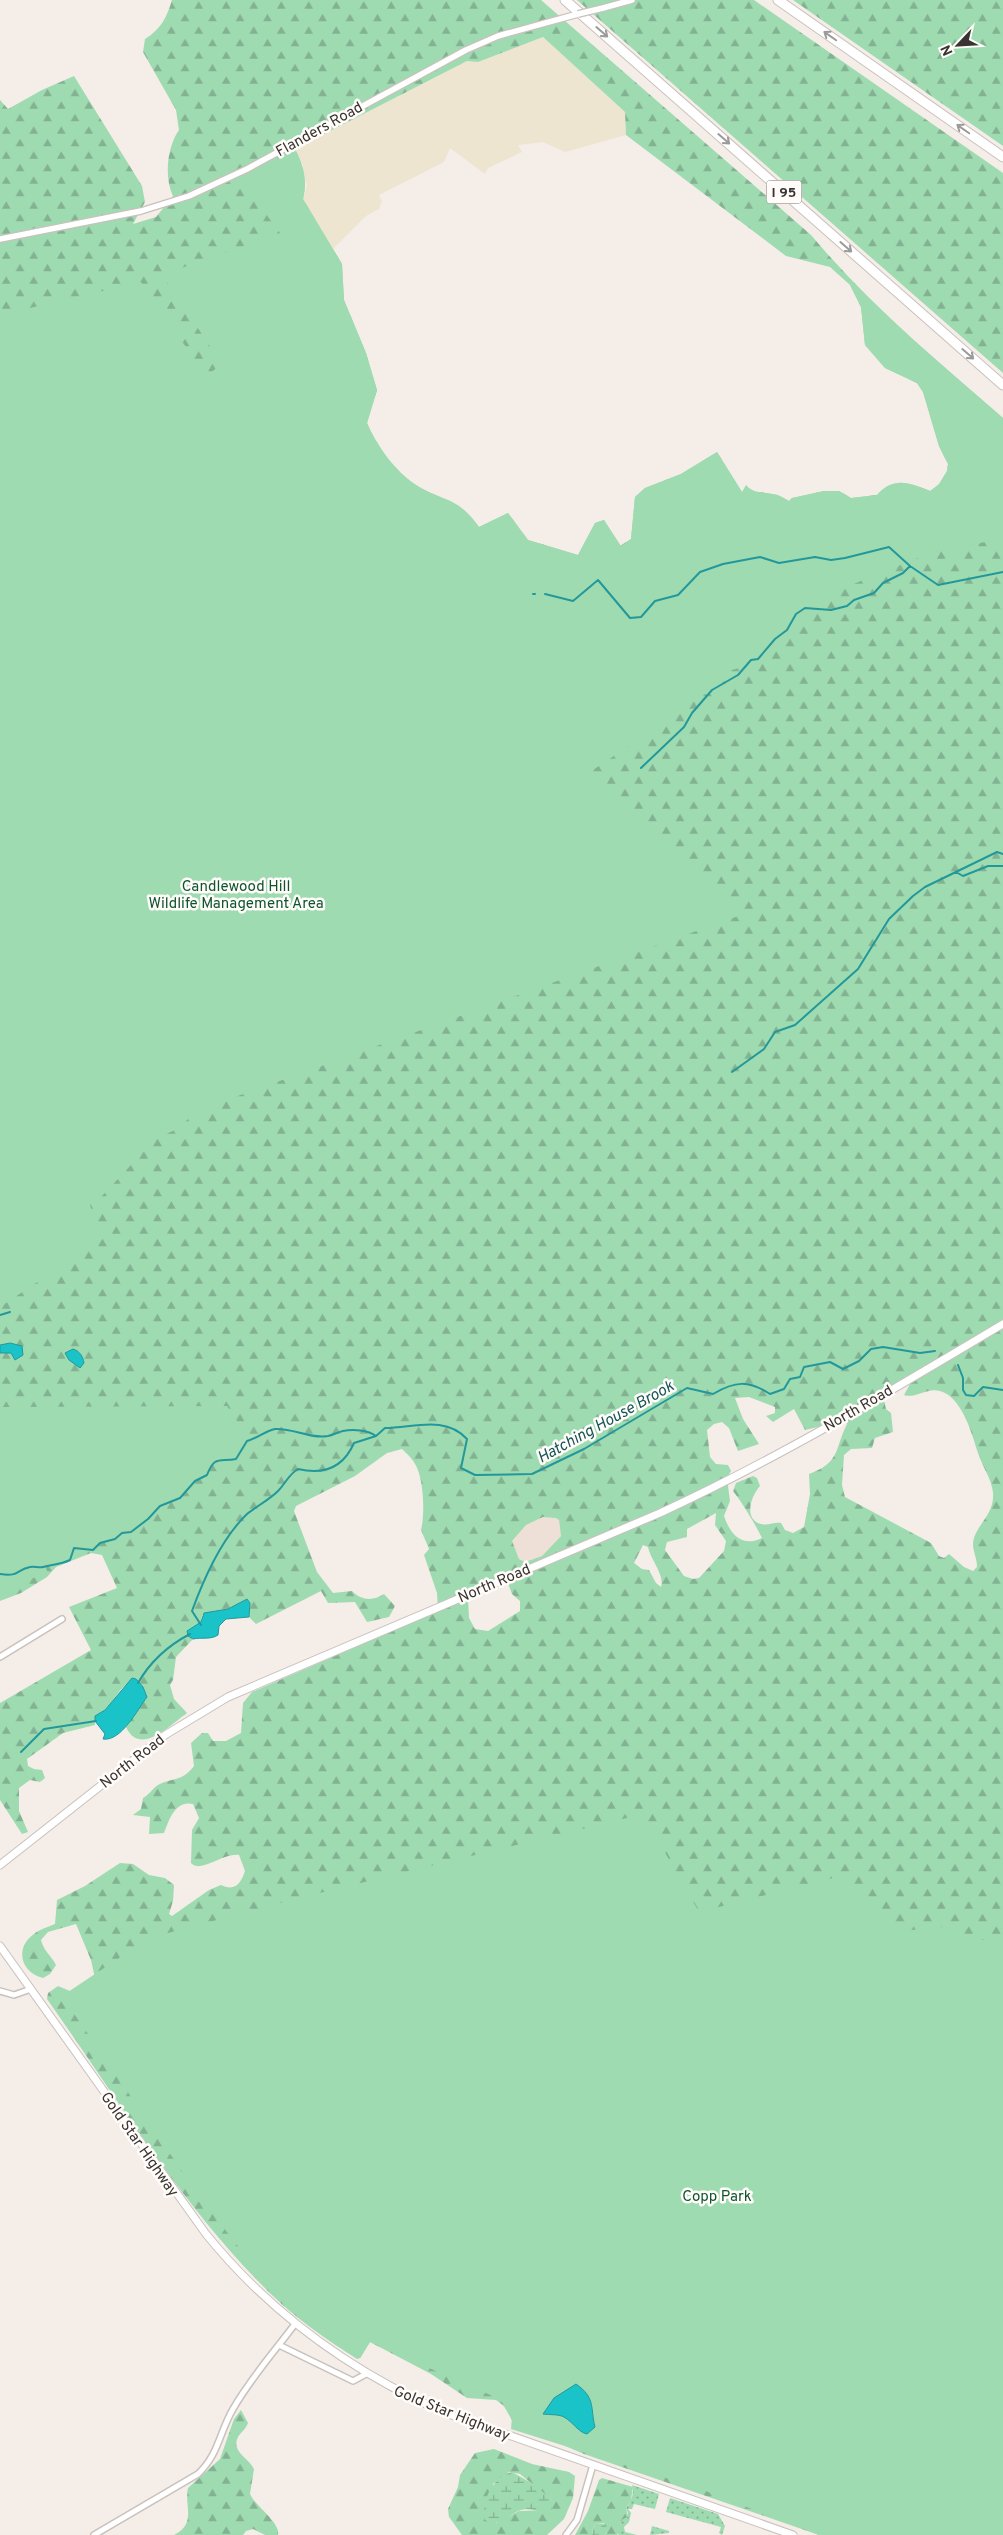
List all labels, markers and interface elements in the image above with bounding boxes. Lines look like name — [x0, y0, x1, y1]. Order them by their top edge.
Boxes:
north arrow — [933, 20, 983, 70]
one-way arrow — [595, 26, 608, 37]
one-way arrow — [823, 31, 837, 41]
text: N — [938, 42, 957, 58]
street label: Flanders Road — [273, 99, 367, 162]
one-way arrow — [956, 124, 970, 134]
one-way arrow — [718, 134, 731, 145]
road number: I 95 — [766, 180, 802, 203]
one-way arrow — [840, 241, 853, 252]
one-way arrow — [962, 348, 975, 360]
park label: Candlewood Hill Wildlife Management Area — [148, 878, 324, 914]
water label: Hatching House Brook — [534, 1376, 678, 1469]
street label: North Road — [821, 1382, 897, 1437]
street label: North Road — [455, 1561, 534, 1608]
street label: North Road — [97, 1731, 169, 1793]
street label: Gold Star Highway — [95, 2089, 182, 2201]
park label: Copp Park — [682, 2188, 752, 2207]
street label: Gold Star Highway — [390, 2382, 512, 2446]

